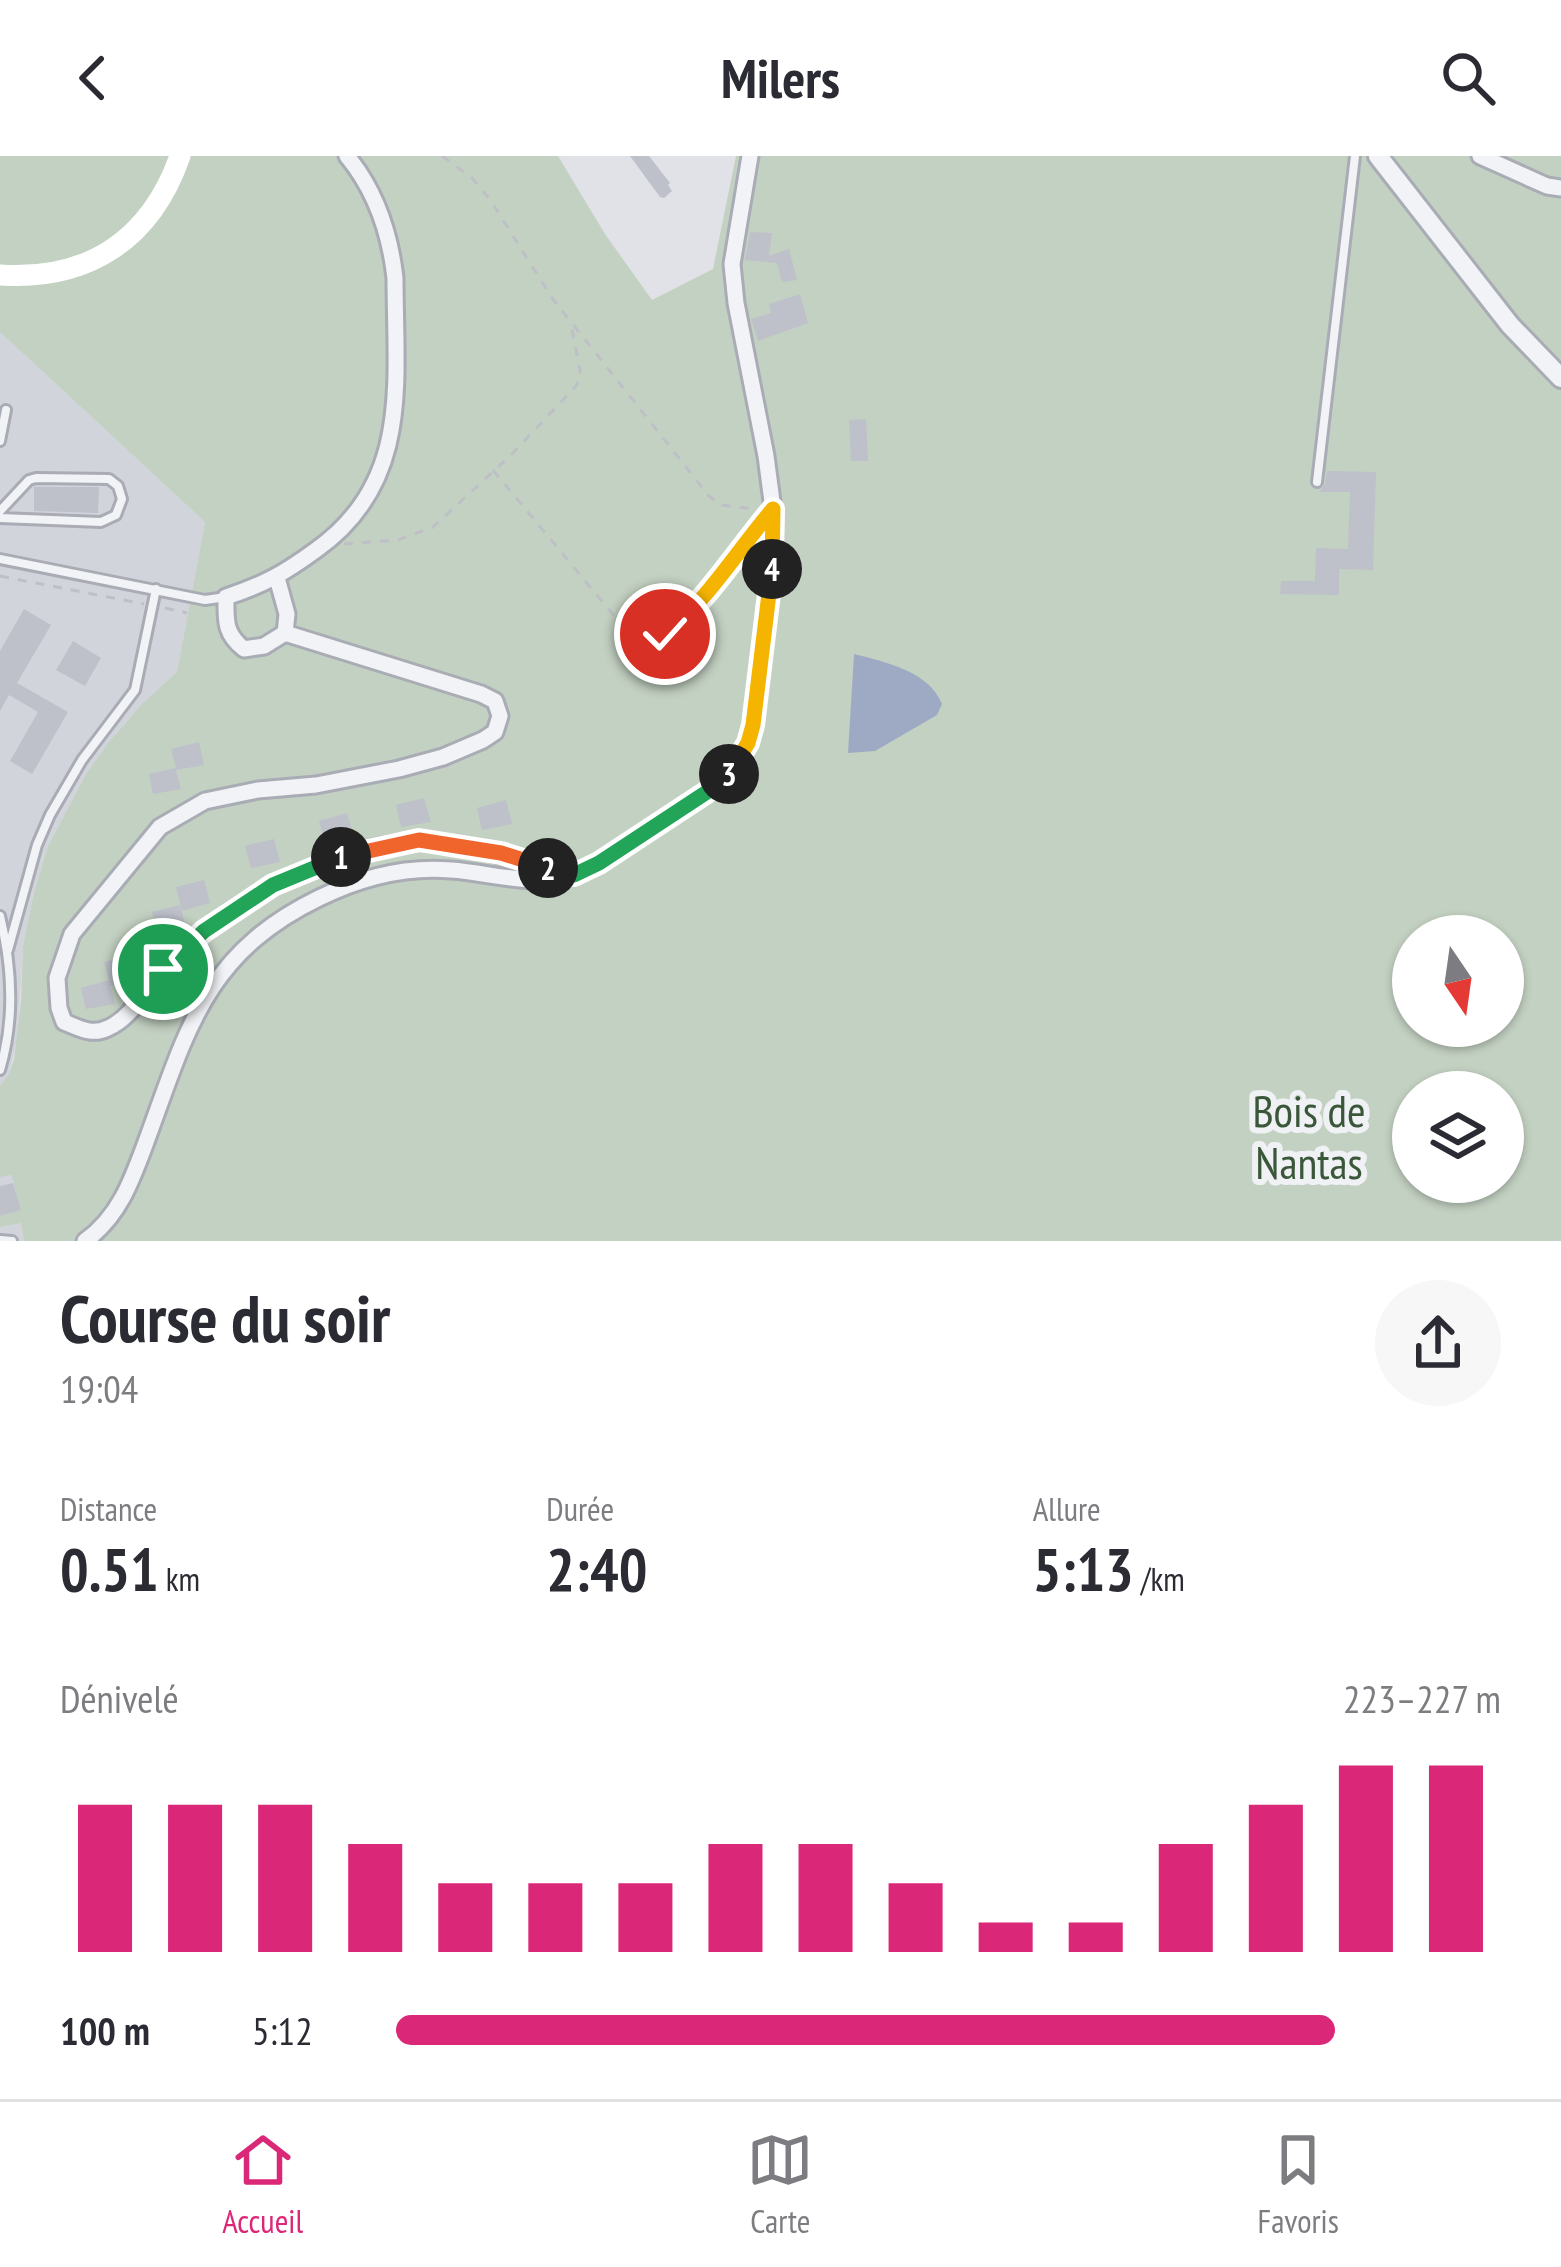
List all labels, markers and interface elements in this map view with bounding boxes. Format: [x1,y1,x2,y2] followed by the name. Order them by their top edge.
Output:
[721,43,840,113] text: Milers
[60,45,126,111] icon: back
[1435,45,1501,111] icon: search
[742,539,802,599] pin: 4
[764,547,780,590] text: 4
[614,583,716,685] pin
[632,601,698,667] icon: check
[699,744,759,804] pin: 3
[721,752,737,795] text: 3
[311,827,371,887] pin: 1
[333,835,349,878] text: 1
[518,838,578,898] pin: 2
[540,846,556,889] text: 2
[1392,915,1524,1047] north arrow
[1392,915,1524,1203] map controls
[112,918,214,1020] pin
[130,936,196,1002] icon: arrive
[1392,1071,1524,1203] button: layers
[1252,1081,1366,1191] park label: Bois de Nantas
[60,1275,390,1360] text: Course du soir
[1375,1280,1501,1406] button: share
[60,1363,138,1414] text: 19:04
[60,1487,157,1530] text: Distance
[546,1487,614,1530] text: Durée
[1033,1487,1101,1530] text: Allure
[60,1530,159,1608] text: 0.51
[546,1530,647,1608] text: 2:40
[1033,1530,1134,1608] text: 5:13
[159,1557,200,1600] text: km
[1134,1557,1185,1600] text: /km
[60,1673,179,1724] text: Dénivelé
[1343,1673,1501,1724] text: 223–227 m
[60,2005,150,2056] text: 100 m
[252,2005,313,2056] text: 5:12
[222,2127,303,2242] tab: Accueil
[747,2127,813,2242] tab: Carte
[1258,2127,1339,2242] tab: Favoris

